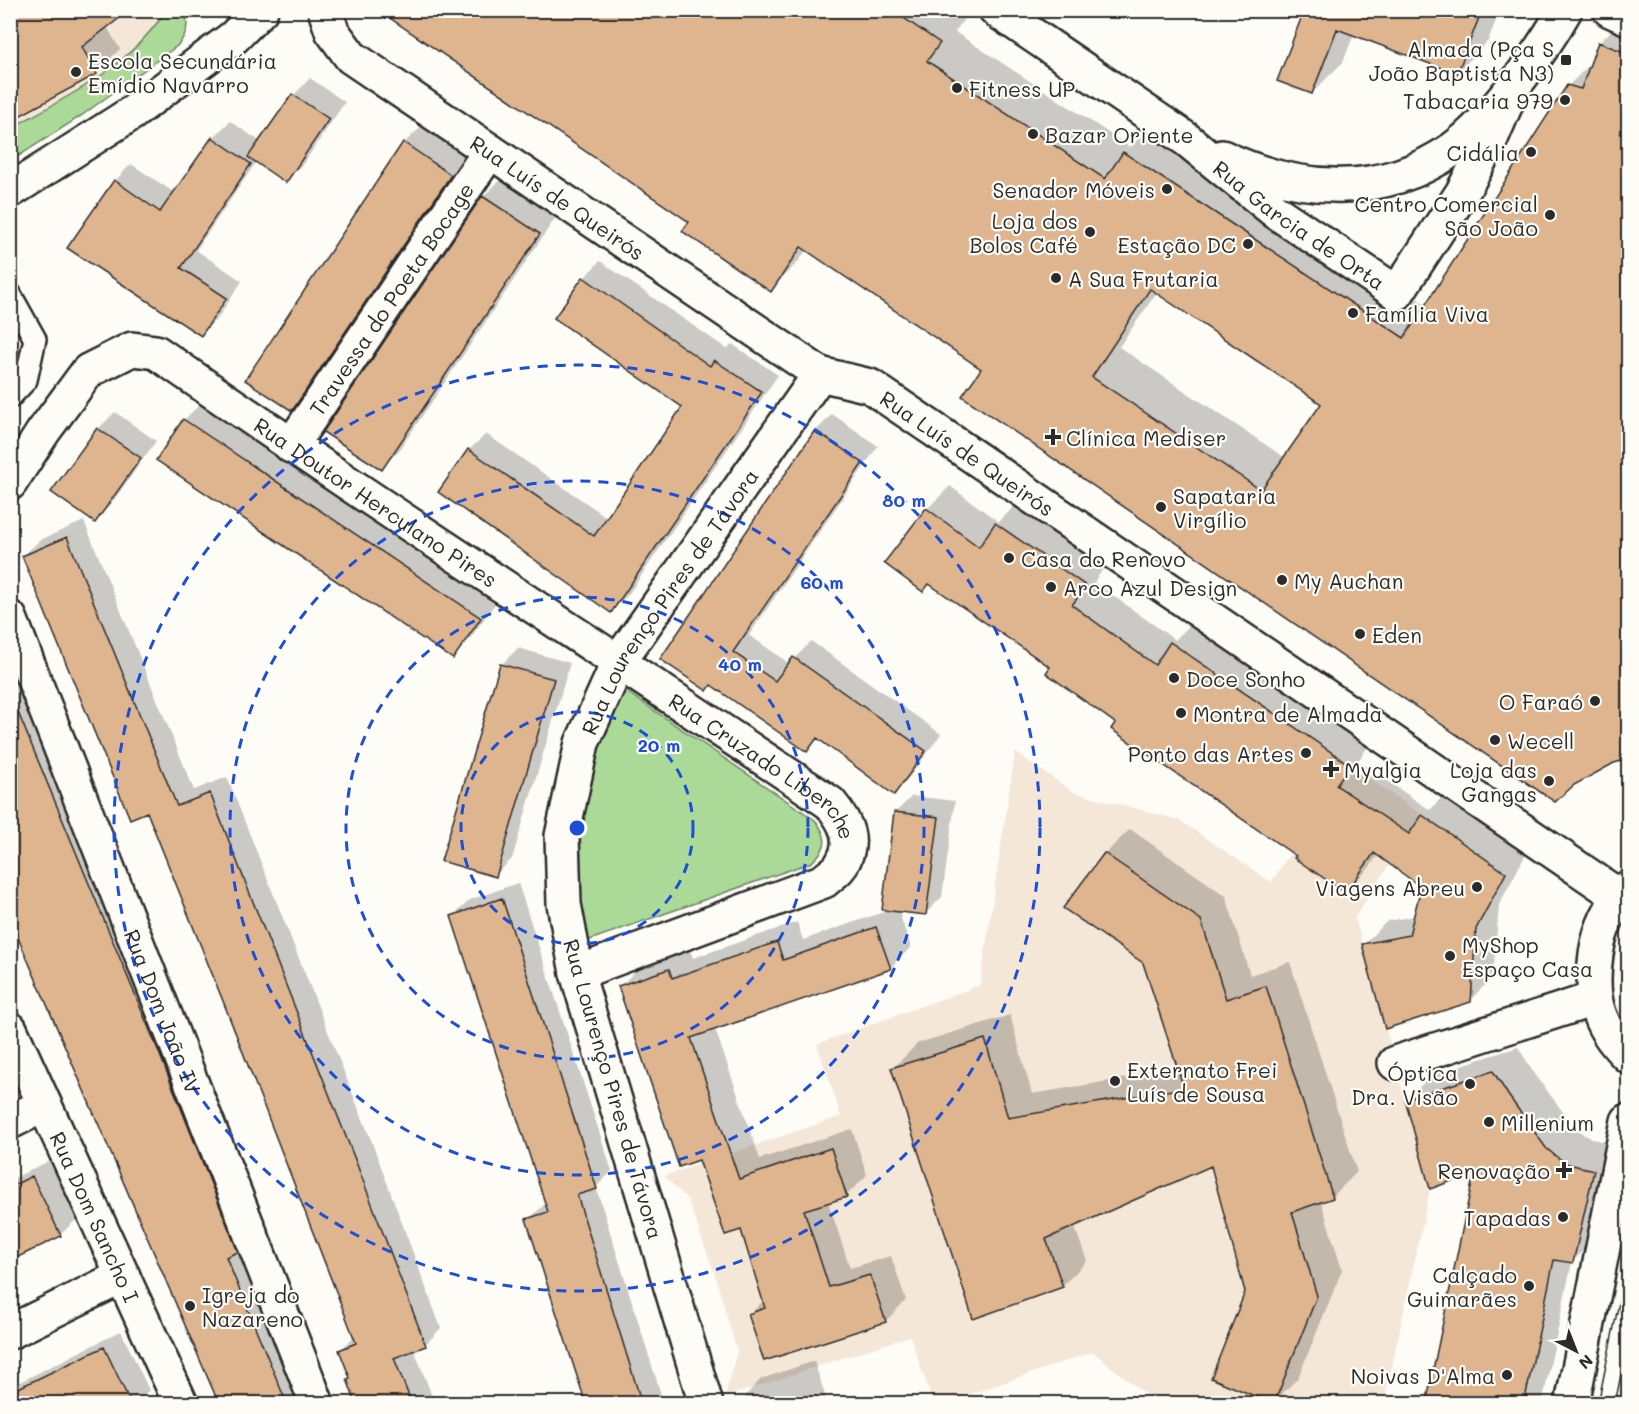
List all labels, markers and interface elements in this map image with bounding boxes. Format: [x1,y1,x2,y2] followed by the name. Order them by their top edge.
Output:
[1369,35,1554,86] place label: Almada (Pça S João Baptista N3)
[88,47,277,98] place label: Escola Secundária Emídio Navarro
[1559,53,1573,67] marker: Almada (Pça S João Baptista N3)
[69,65,83,79] marker: Escola Secundária Emídio Navarro
[969,75,1075,102] place label: Fitness UP
[950,81,964,95] marker: Fitness UP
[1403,87,1553,114] place label: Tabacaria 979
[1558,93,1572,107] marker: Tabacaria 979
[1045,121,1194,148] place label: Bazar Oriente
[1026,127,1040,141] marker: Bazar Oriente
[466,128,650,265] street label: Rua Luís de Queirós
[1446,139,1519,166] place label: Cidália
[1524,145,1538,159] marker: Cidália
[1208,154,1391,295] street label: Rua Garcia de Orta
[993,176,1155,203] place label: Senador Móveis
[302,177,479,420] street label: Travessa do Poeta Bocage
[1160,182,1174,196] marker: Senador Móveis
[1355,190,1538,241] place label: Centro Comercial São João
[969,207,1078,258] place label: Loja dos Bolos Café
[1543,208,1557,222] marker: Centro Comercial São João
[1083,225,1097,239] marker: Loja dos Bolos Café
[1117,231,1236,258] place label: Estação DC
[1241,237,1255,251] marker: Estação DC
[1068,265,1219,292] place label: A Sua Frutaria
[1049,271,1063,285] marker: A Sua Frutaria
[1365,300,1489,327] place label: Família Viva
[1346,306,1360,320] marker: Família Viva
[876,384,1060,521] street label: Rua Luís de Queirós
[249,410,503,592] street label: Rua Doutor Herculano Pires
[1066,424,1226,451] place label: Clínica Mediser
[1044,428,1062,446] marker: Clínica Mediser
[574,463,763,738] street label: Rua Lourenço Pires de Távora
[1173,482,1276,533] place label: Sapataria Virgílio
[882,488,926,512] text: 80 m
[1154,500,1168,514] marker: Sapataria Virgílio
[1021,545,1186,572] place label: Casa do Renovo
[1002,551,1016,565] marker: Casa do Renovo
[1294,567,1403,594] place label: My Auchan
[800,570,844,594] text: 60 m
[1275,573,1289,587] marker: My Auchan
[1063,574,1237,601] place label: Arco Azul Design
[1044,580,1058,594] marker: Arco Azul Design
[1372,621,1422,648] place label: Eden
[1353,627,1367,641] marker: Eden
[718,652,762,676] text: 40 m
[1186,665,1305,692] place label: Doce Sonho
[1167,671,1181,685] marker: Doce Sonho
[664,686,862,842] street label: Rua Cruzado Liberche
[1499,688,1583,715] place label: O Faraó
[1588,694,1602,708] marker: O Faraó
[1193,700,1382,727] place label: Montra de Almada
[1174,706,1188,720] marker: Montra de Almada
[1507,727,1574,754] place label: Wecell
[638,733,680,757] text: 20 m
[1488,733,1502,747] marker: Wecell
[1128,740,1294,767] place label: Ponto das Artes
[1299,746,1313,760] marker: Ponto das Artes
[1344,756,1422,783] place label: Myalgia
[1450,756,1537,807] place label: Loja das Gangas
[1322,760,1340,778] marker: Myalgia
[1542,774,1556,788] marker: Loja das Gangas
[567,818,587,838] centre of rings
[1315,874,1465,901] place label: Viagens Abreu
[1470,880,1484,894] marker: Viagens Abreu
[119,925,208,1097] street label: Rua Dom João IV
[1462,931,1593,982] place label: MyShop Espaço Casa
[558,936,670,1242] street label: Rua Lourenço Pires de Távora
[1443,949,1457,963] marker: MyShop Espaço Casa
[1127,1056,1277,1107] place label: Externato Frei Luís de Sousa
[1351,1059,1458,1110] place label: Óptica Dra. Visão
[1108,1074,1122,1088] marker: Externato Frei Luís de Sousa
[1463,1077,1477,1091] marker: Óptica Dra. Visão
[1501,1109,1594,1136] place label: Millenium
[1482,1115,1496,1129] marker: Millenium
[45,1127,146,1306] street label: Rua Dom Sancho I
[1437,1157,1550,1184] place label: Renovação
[1555,1161,1573,1179] marker: Renovação
[1464,1204,1551,1231] place label: Tapadas
[1556,1210,1570,1224] marker: Tapadas
[1407,1261,1517,1312] place label: Calçado Guimarães
[1522,1279,1536,1293] marker: Calçado Guimarães
[202,1281,303,1332] place label: Igreja do Nazareno
[183,1299,197,1313] marker: Igreja do Nazareno
[1546,1321,1606,1381] north arrow
[1575,1351,1598,1374] text: N
[1351,1362,1495,1389] place label: Noivas D'Alma
[1500,1368,1514,1382] marker: Noivas D'Alma

